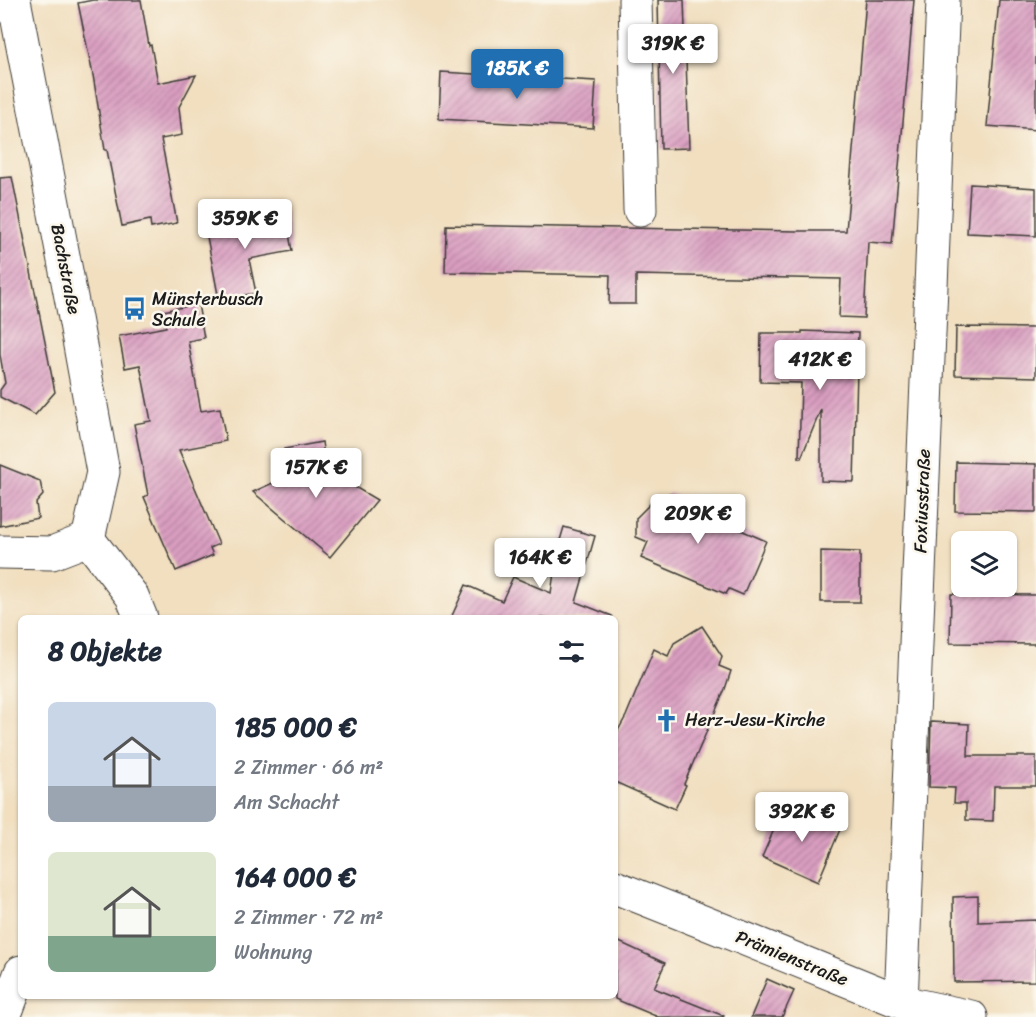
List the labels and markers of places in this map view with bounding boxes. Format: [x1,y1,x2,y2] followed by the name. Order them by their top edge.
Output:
[624,24,722,75] pin: 319K €
[468,49,566,100] pin: 185K €
[196,199,294,250] pin: 359K €
[152,283,263,336] place label: Münsterbusch Schule
[121,296,147,322] bus stop icon: Münsterbusch Schule
[771,340,869,391] pin: 412K €
[267,448,365,499] pin: 157K €
[649,494,747,545] pin: 209K €
[491,538,589,589] pin: 164K €
[685,704,825,736] place label: Herz-Jesu-Kirche
[654,707,680,733] church icon: Herz-Jesu-Kirche
[753,792,851,843] pin: 392K €

